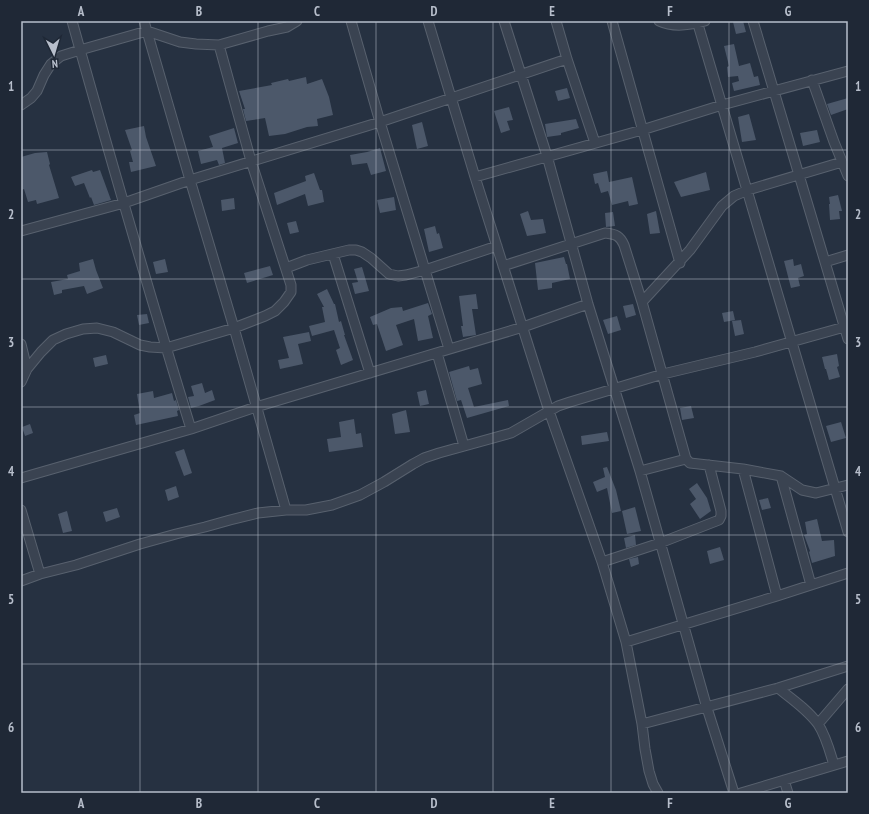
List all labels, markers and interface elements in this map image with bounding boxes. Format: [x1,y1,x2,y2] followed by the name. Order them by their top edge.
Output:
[77,3,85,20] text: A
[196,3,202,20] text: B
[314,3,320,20] text: C
[431,3,438,20] text: D
[549,3,555,20] text: E
[667,3,673,20] text: F
[785,3,792,20] text: G
[34,34,74,74] north arrow
[51,57,58,71] text: N
[8,78,14,95] text: 1
[855,78,861,95] text: 1
[8,206,14,223] text: 2
[855,206,861,223] text: 2
[8,334,14,351] text: 3
[855,334,861,351] text: 3
[8,463,15,480] text: 4
[855,463,862,480] text: 4
[8,591,14,608] text: 5
[855,591,861,608] text: 5
[8,719,14,736] text: 6
[855,719,861,736] text: 6
[77,795,85,812] text: A
[196,795,202,812] text: B
[314,795,320,812] text: C
[431,795,438,812] text: D
[549,795,555,812] text: E
[667,795,673,812] text: F
[785,795,792,812] text: G

